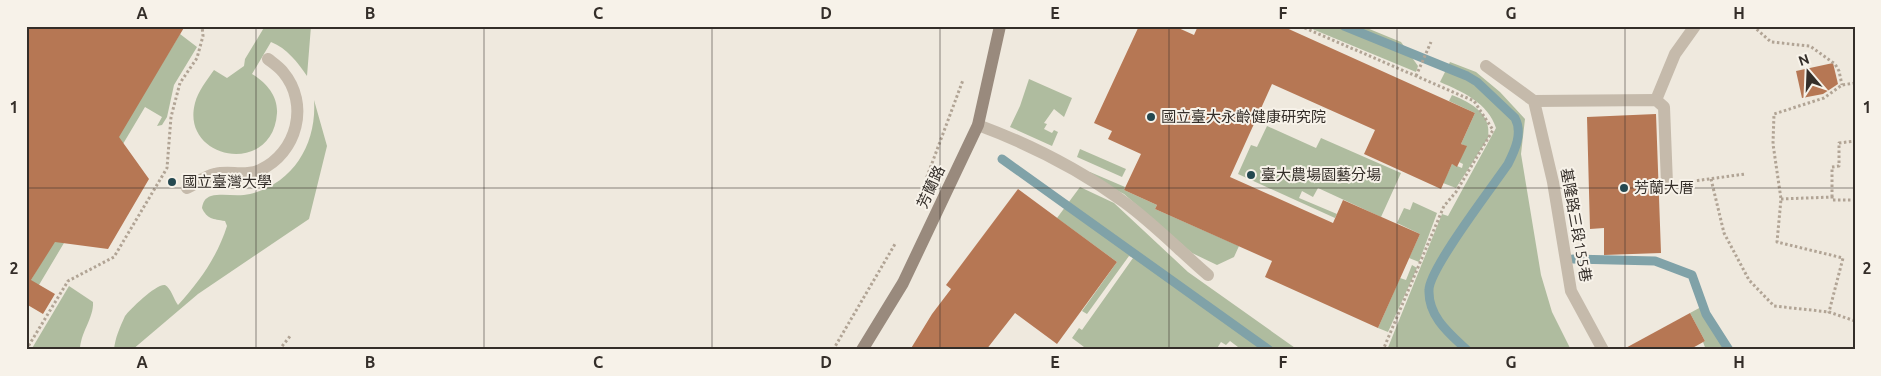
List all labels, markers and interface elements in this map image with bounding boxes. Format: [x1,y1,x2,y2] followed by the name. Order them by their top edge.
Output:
[136,4,148,22] text: A
[365,4,375,22] text: B
[593,4,603,22] text: C
[820,4,832,22] text: D
[1050,4,1060,22] text: E
[1279,4,1288,22] text: F
[1505,4,1517,22] text: G
[1733,4,1745,22] text: H
[1784,48,1834,98] north arrow
[1796,50,1811,69] text: N
[9,98,19,116] text: 1
[1862,98,1872,116] text: 1
[1161,108,1326,125] place label: 國立臺大永齡健康研究院
[1145,111,1157,123] marker: 國立臺大永齡健康研究院
[913,163,948,211] street label: 芳蘭路
[1261,166,1381,183] place label: 臺大農場園藝分場
[1558,167,1595,283] street label: 基隆路三段155巷
[1245,169,1257,181] marker: 臺大農場園藝分場
[182,173,272,190] place label: 國立臺灣大學
[166,176,178,188] marker: 國立臺灣大學
[1634,179,1694,196] place label: 芳蘭大厝
[1618,182,1630,194] marker: 芳蘭大厝
[9,259,19,277] text: 2
[1862,259,1872,277] text: 2
[136,353,148,371] text: A
[365,353,375,371] text: B
[593,353,603,371] text: C
[820,353,832,371] text: D
[1050,353,1060,371] text: E
[1279,353,1288,371] text: F
[1505,353,1517,371] text: G
[1733,353,1745,371] text: H

